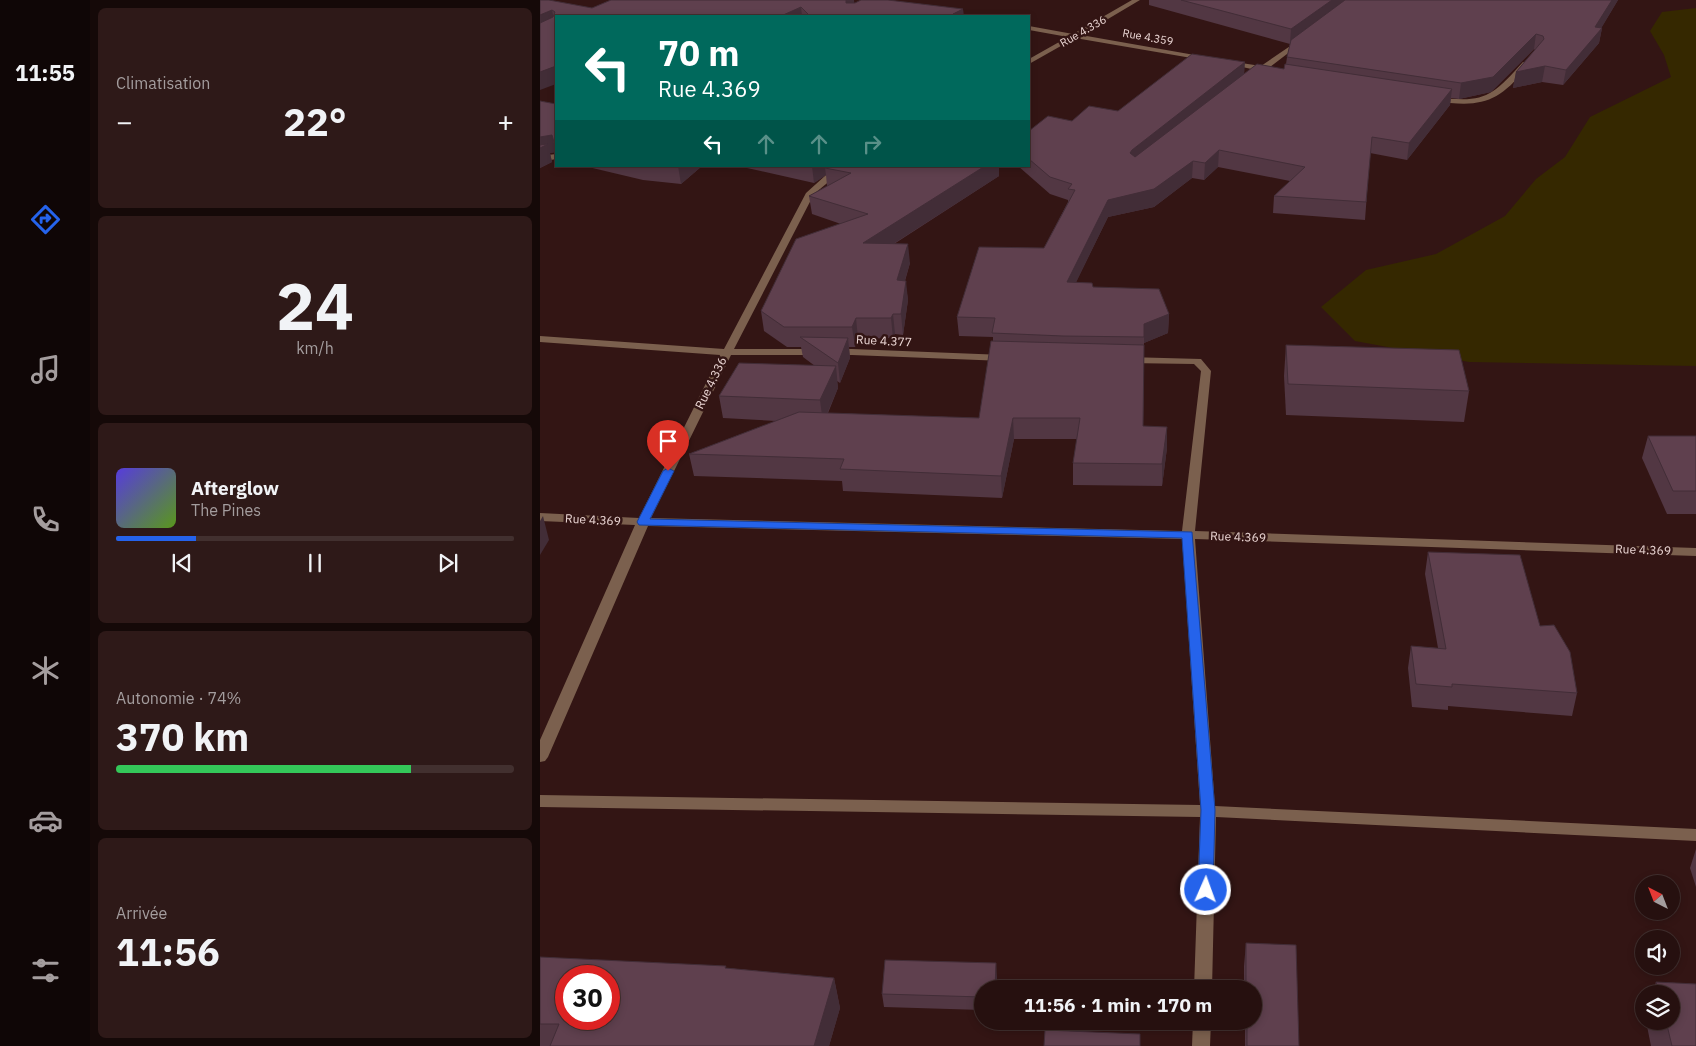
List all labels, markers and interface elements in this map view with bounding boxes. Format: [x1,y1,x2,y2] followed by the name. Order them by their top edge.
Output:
[1057,12,1109,50] street label: Rue 4.336
[1122,26,1174,48] street label: Rue 4.359
[658,30,740,76] text: 70 m
[575,35,640,100] icon: left
[15,58,75,87] text: 11:55
[116,73,210,93] text: Climatisation
[658,74,761,103] text: Rue 4.369
[283,97,347,146] text: 22°
[116,103,133,140] text: −
[497,103,514,140] text: +
[699,130,727,158] icon: left
[752,130,780,158] icon: ahead
[805,130,833,158] icon: ahead
[858,130,886,158] icon: right
[28,202,63,237] icon: directions
[276,263,354,348] text: 24
[856,332,912,349] street label: Rue 4.377
[296,338,334,358] text: km/h
[28,352,63,387] icon: music
[692,354,730,411] street label: Rue 4.336
[647,420,689,471] pin
[654,427,682,455] icon: arrive
[191,476,279,500] text: Afterglow
[191,500,261,520] text: The Pines
[28,502,63,537] icon: phone
[565,511,621,528] street label: Rue 4.369
[1210,528,1266,545] street label: Rue 4.369
[1615,541,1671,558] street label: Rue 4.369
[168,549,196,577] icon: previous
[301,549,329,577] icon: pause
[434,549,462,577] icon: next
[28,653,63,688] icon: climate
[116,688,241,708] text: Autonomie · 74%
[116,712,249,761] text: 370 km
[28,803,63,838] icon: car
[1179,863,1231,915] position arrow
[1635,875,1680,920] north arrow
[1635,875,1680,1030] map controls
[116,903,167,923] text: Arrivée
[116,927,220,976] text: 11:56
[1635,930,1680,975] button: sound
[28,953,63,988] icon: filters
[555,965,620,1030] speed limit sign: 30
[1635,985,1680,1030] button: layers
[1024,993,1212,1017] text: 11:56 · 1 min · 170 m

